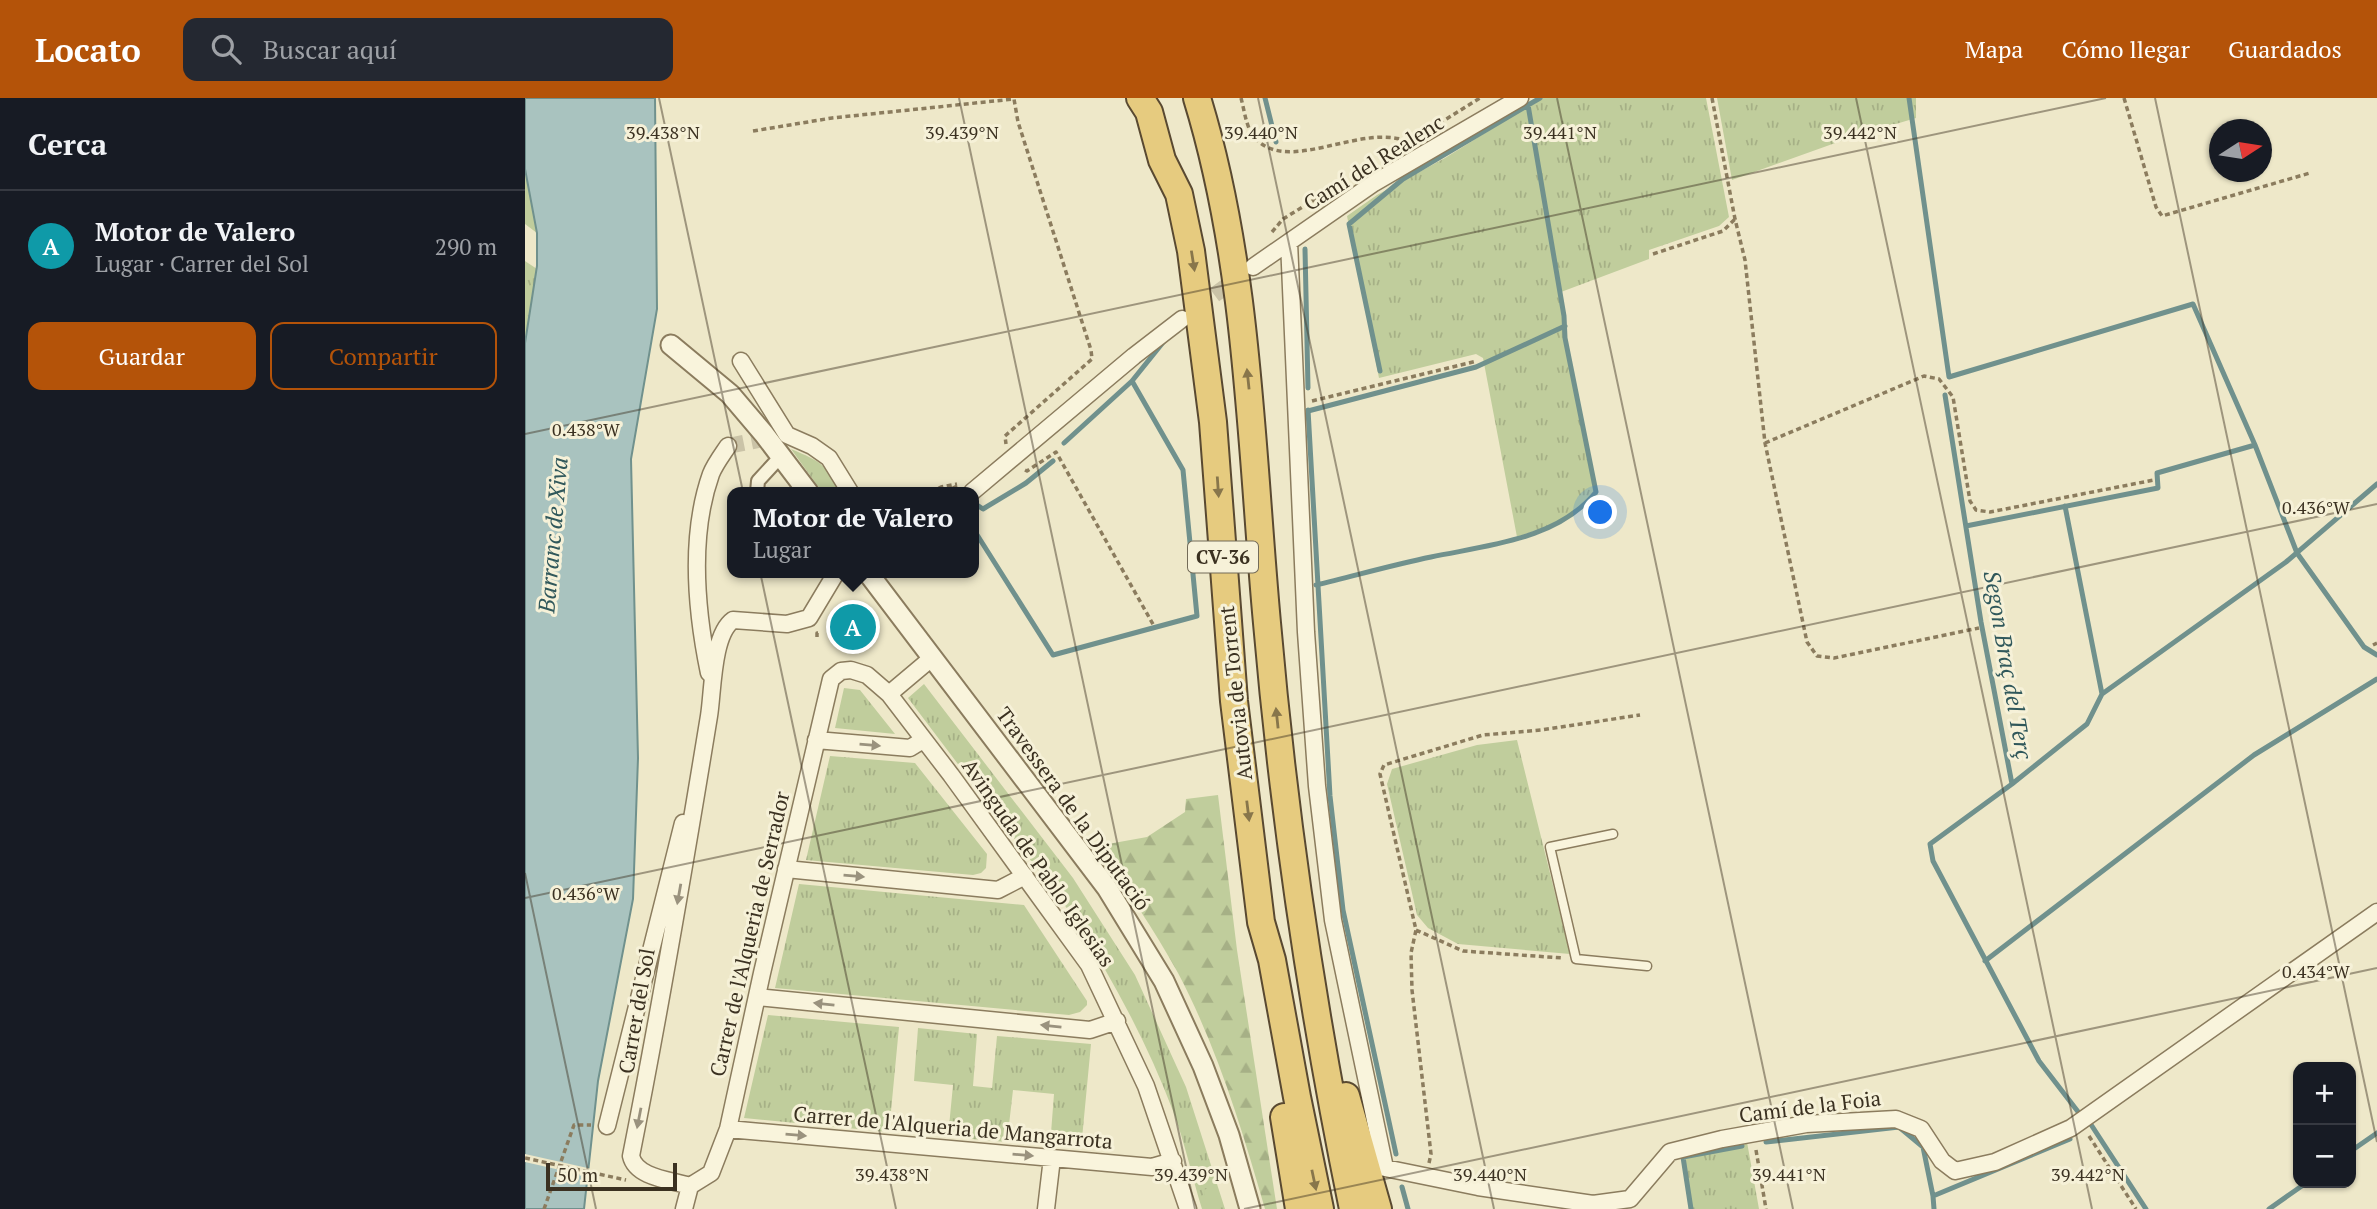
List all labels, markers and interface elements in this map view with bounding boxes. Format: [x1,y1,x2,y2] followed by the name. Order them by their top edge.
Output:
[183,18,673,81] search box
[35,28,141,71] text: Locato
[207,30,245,68] icon: search
[263,32,397,66] text: Buscar aquí
[1965,33,2023,65] text: Mapa
[2061,33,2190,65] text: Cómo llegar
[2228,33,2342,65] text: Guardados
[1298,108,1449,217] street label: Camí del Realenc
[2209,119,2272,182] north arrow
[626,120,700,144] text: 39.438°N
[925,120,999,144] text: 39.439°N
[1224,120,1298,144] text: 39.440°N
[1523,120,1597,144] text: 39.441°N
[1823,120,1897,144] text: 39.442°N
[28,124,107,164] text: Cerca
[95,214,295,248] text: Motor de Valero
[43,231,59,262] text: A
[435,231,497,262] text: 290 m
[95,248,309,279] text: Lugar · Carrer del Sol
[1187,250,1198,272] one-way arrow
[28,322,256,390] button: Guardar
[270,322,497,390] button: Compartir
[1242,368,1253,390] one-way arrow
[552,417,620,441] text: 0.438°W
[530,456,575,615] water label: Barranc de Xiva
[1213,476,1224,498] one-way arrow
[727,487,979,578] popup
[1583,495,1617,529] your location
[2282,495,2350,519] text: 0.436°W
[753,500,953,534] text: Motor de Valero
[753,534,811,565] text: Lugar
[1188,542,1258,572] road number: CV-36
[1977,568,2040,762] water label: Segon Braç del Terç
[830,601,876,653] pin: A
[1212,604,1258,782] street label: Autovia de Torrent
[990,701,1157,916] street label: Travessera de la Diputació
[1271,707,1282,729] one-way arrow
[860,740,882,751] one-way arrow
[956,753,1121,972] street label: Avinguda de Pablo Iglesias
[703,788,795,1079] street label: Carrer de l'Alqueria de Serrador
[1242,800,1253,822] one-way arrow
[843,871,865,882] one-way arrow
[552,881,620,905] text: 0.436°W
[673,883,684,905] one-way arrow
[611,946,661,1076] street label: Carrer del Sol
[2282,959,2350,983] text: 0.434°W
[813,998,835,1009] one-way arrow
[1040,1020,1062,1031] one-way arrow
[2293,1062,2356,1188] map controls
[2293,1062,2356,1125] button: +
[1737,1083,1883,1129] street label: Camí de la Foia
[792,1099,1114,1155] street label: Carrer de l'Alqueria de Mangarrota
[633,1107,644,1129] one-way arrow
[2293,1125,2356,1188] button: −
[786,1130,808,1141] one-way arrow
[1012,1150,1034,1161] one-way arrow
[546,1160,677,1192] scale bar
[557,1162,598,1187] text: 50 m
[855,1162,929,1186] text: 39.438°N
[1154,1162,1228,1186] text: 39.439°N
[1453,1162,1527,1186] text: 39.440°N
[1752,1162,1826,1186] text: 39.441°N
[2051,1162,2125,1186] text: 39.442°N
[1309,1169,1320,1191] one-way arrow

